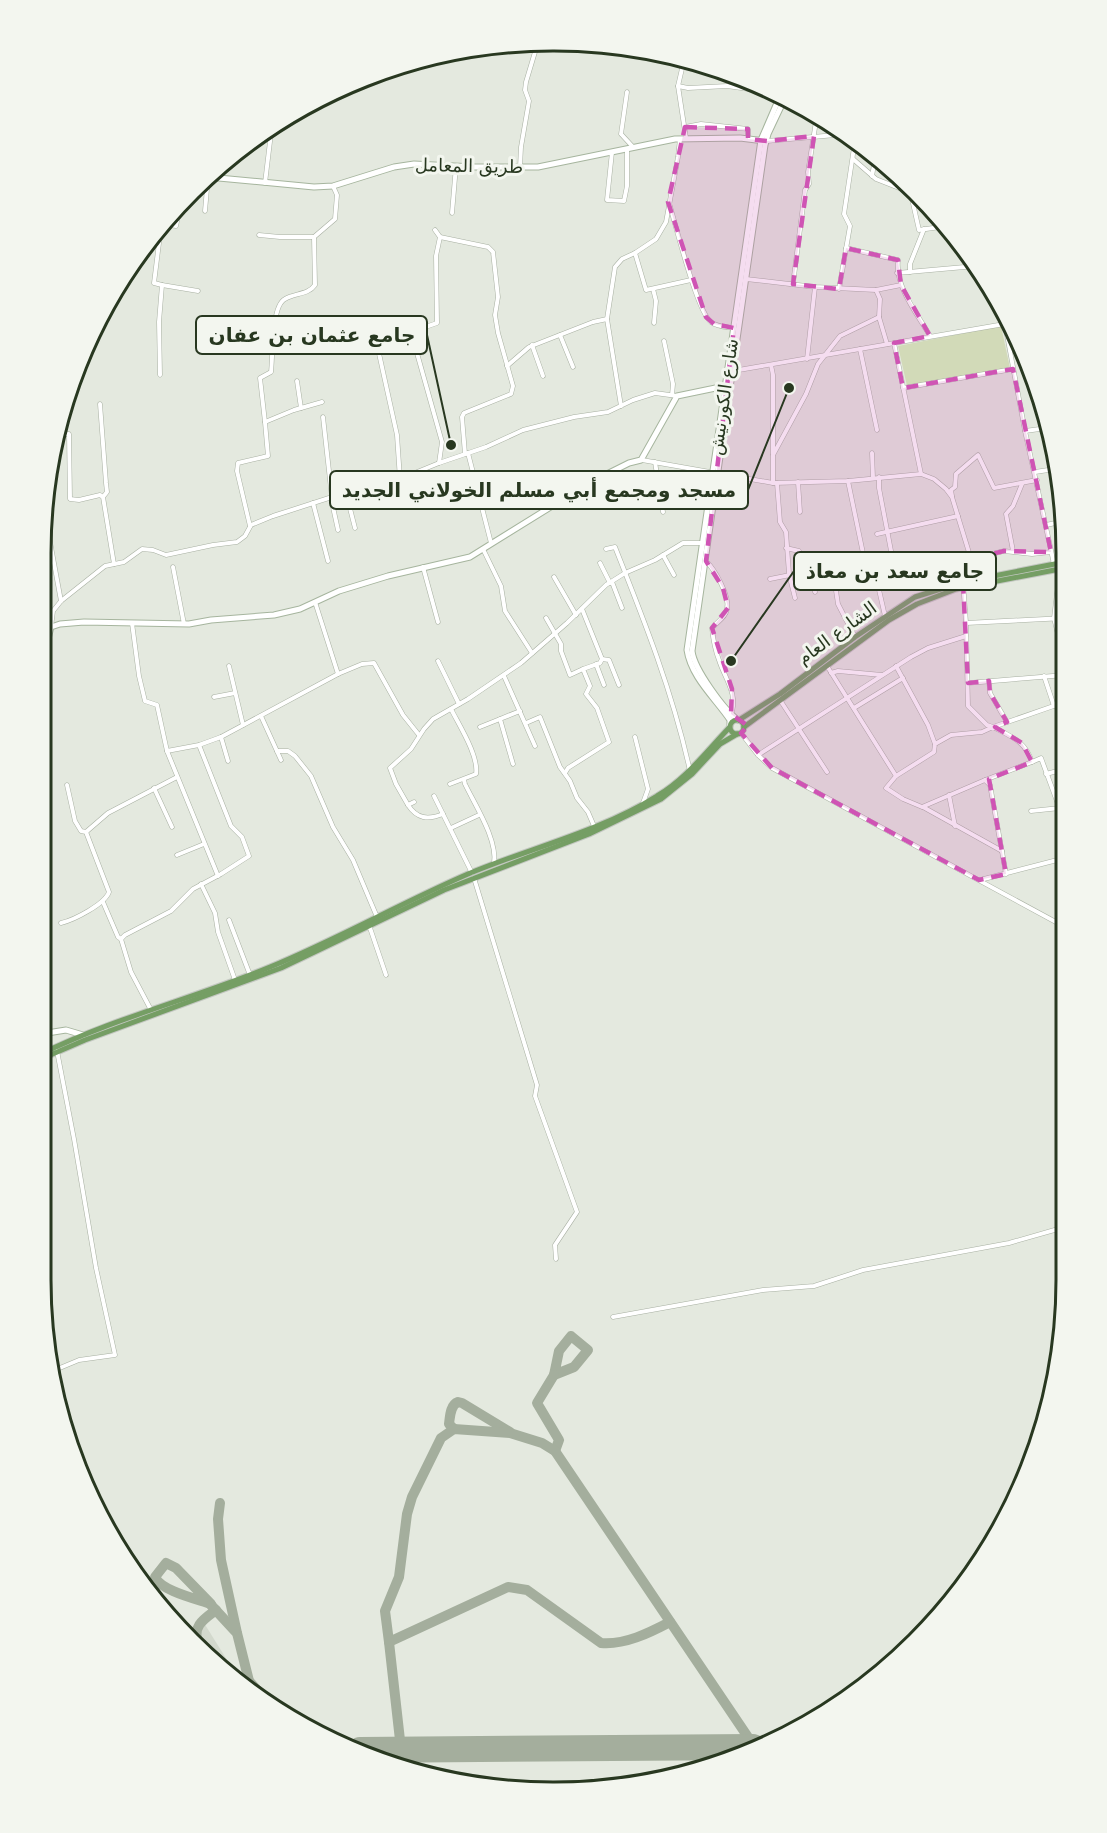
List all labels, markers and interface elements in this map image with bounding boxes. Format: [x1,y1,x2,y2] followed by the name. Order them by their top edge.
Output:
[415,154,523,178] street label: طريق المعامل
[196,316,427,354] callout: جامع عثمان بن عفان
[209,323,415,347] text: جامع عثمان بن عفان
[705,337,743,457] street label: شارع الكورنيش
[330,471,748,509] callout: مسجد ومجمع أبي مسلم الخولاني الجديد
[342,476,736,503] text: مسجد ومجمع أبي مسلم الخولاني الجديد
[794,552,996,590] callout: جامع سعد بن معاذ
[806,559,984,583] text: جامع سعد بن معاذ
[793,597,881,669] street label: الشارع العام

